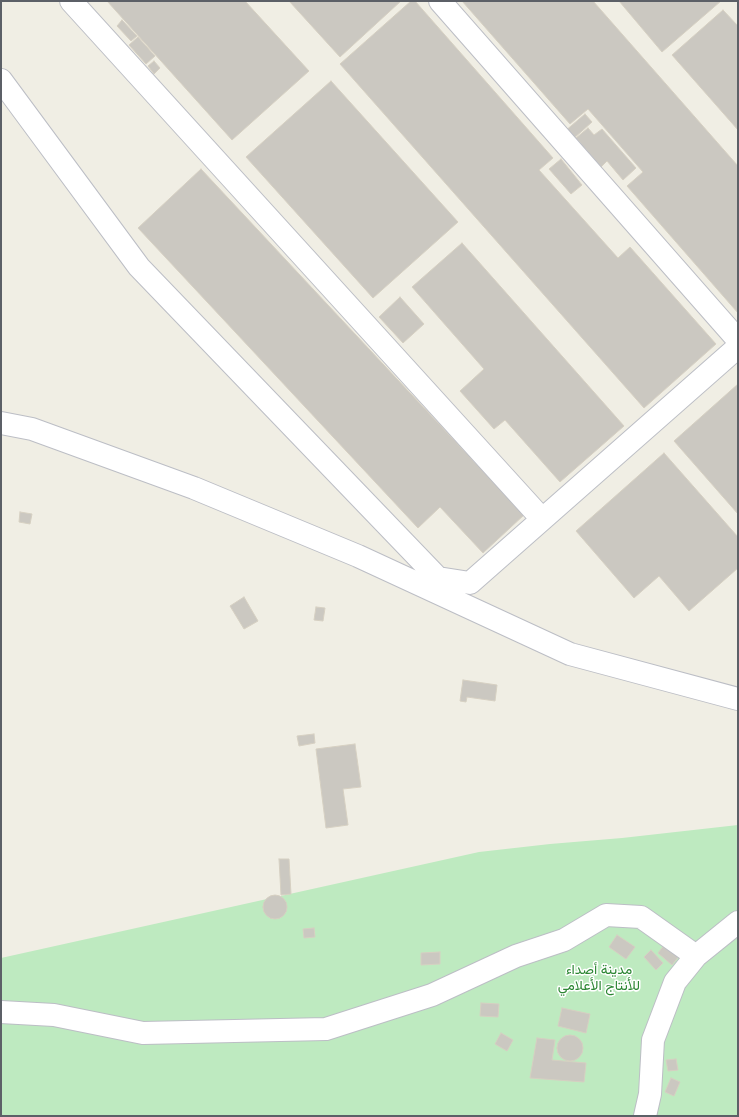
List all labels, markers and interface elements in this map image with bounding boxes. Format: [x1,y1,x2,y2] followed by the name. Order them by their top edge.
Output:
[558,962,640,994] park label: مدينة أصداء للأنتاج الأعلامي

